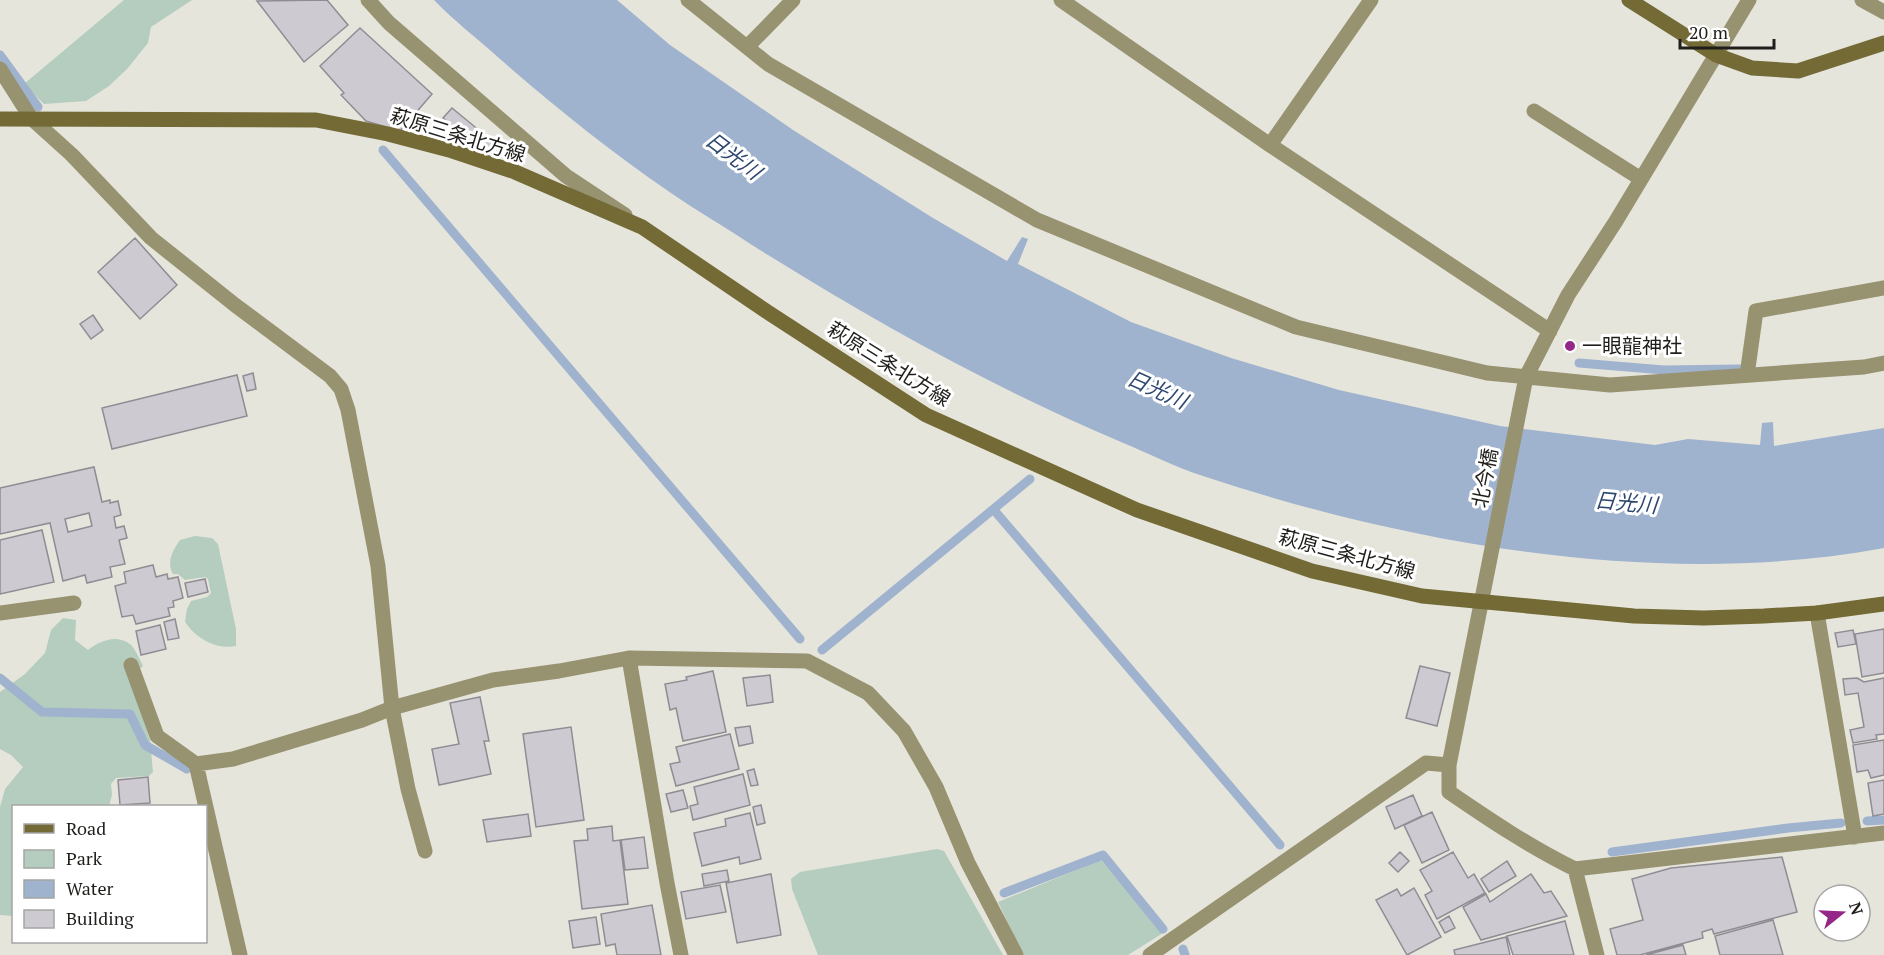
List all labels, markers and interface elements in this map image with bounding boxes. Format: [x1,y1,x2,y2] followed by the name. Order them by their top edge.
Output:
[1680,12,1774,50] scale bar
[1689,20,1729,44] text: 20 m
[387,101,529,168] street label: 萩原三条北方線
[700,125,769,187] water label: 日光川
[823,315,956,412] street label: 萩原三条北方線
[1582,332,1682,359] place label: 一眼龍神社
[1563,339,1577,353] marker: 一眼龍神社
[1123,363,1194,416] water label: 日光川
[1466,446,1503,510] street label: 北今橋
[1593,485,1661,519] water label: 日光川
[1276,522,1418,585] street label: 萩原三条北方線
[12,805,207,943] legend
[66,816,106,840] text: Road
[66,846,103,870] text: Park
[66,876,113,900] text: Water
[1812,883,1872,943] north arrow
[1844,899,1869,918] text: N
[66,906,134,930] text: Building

